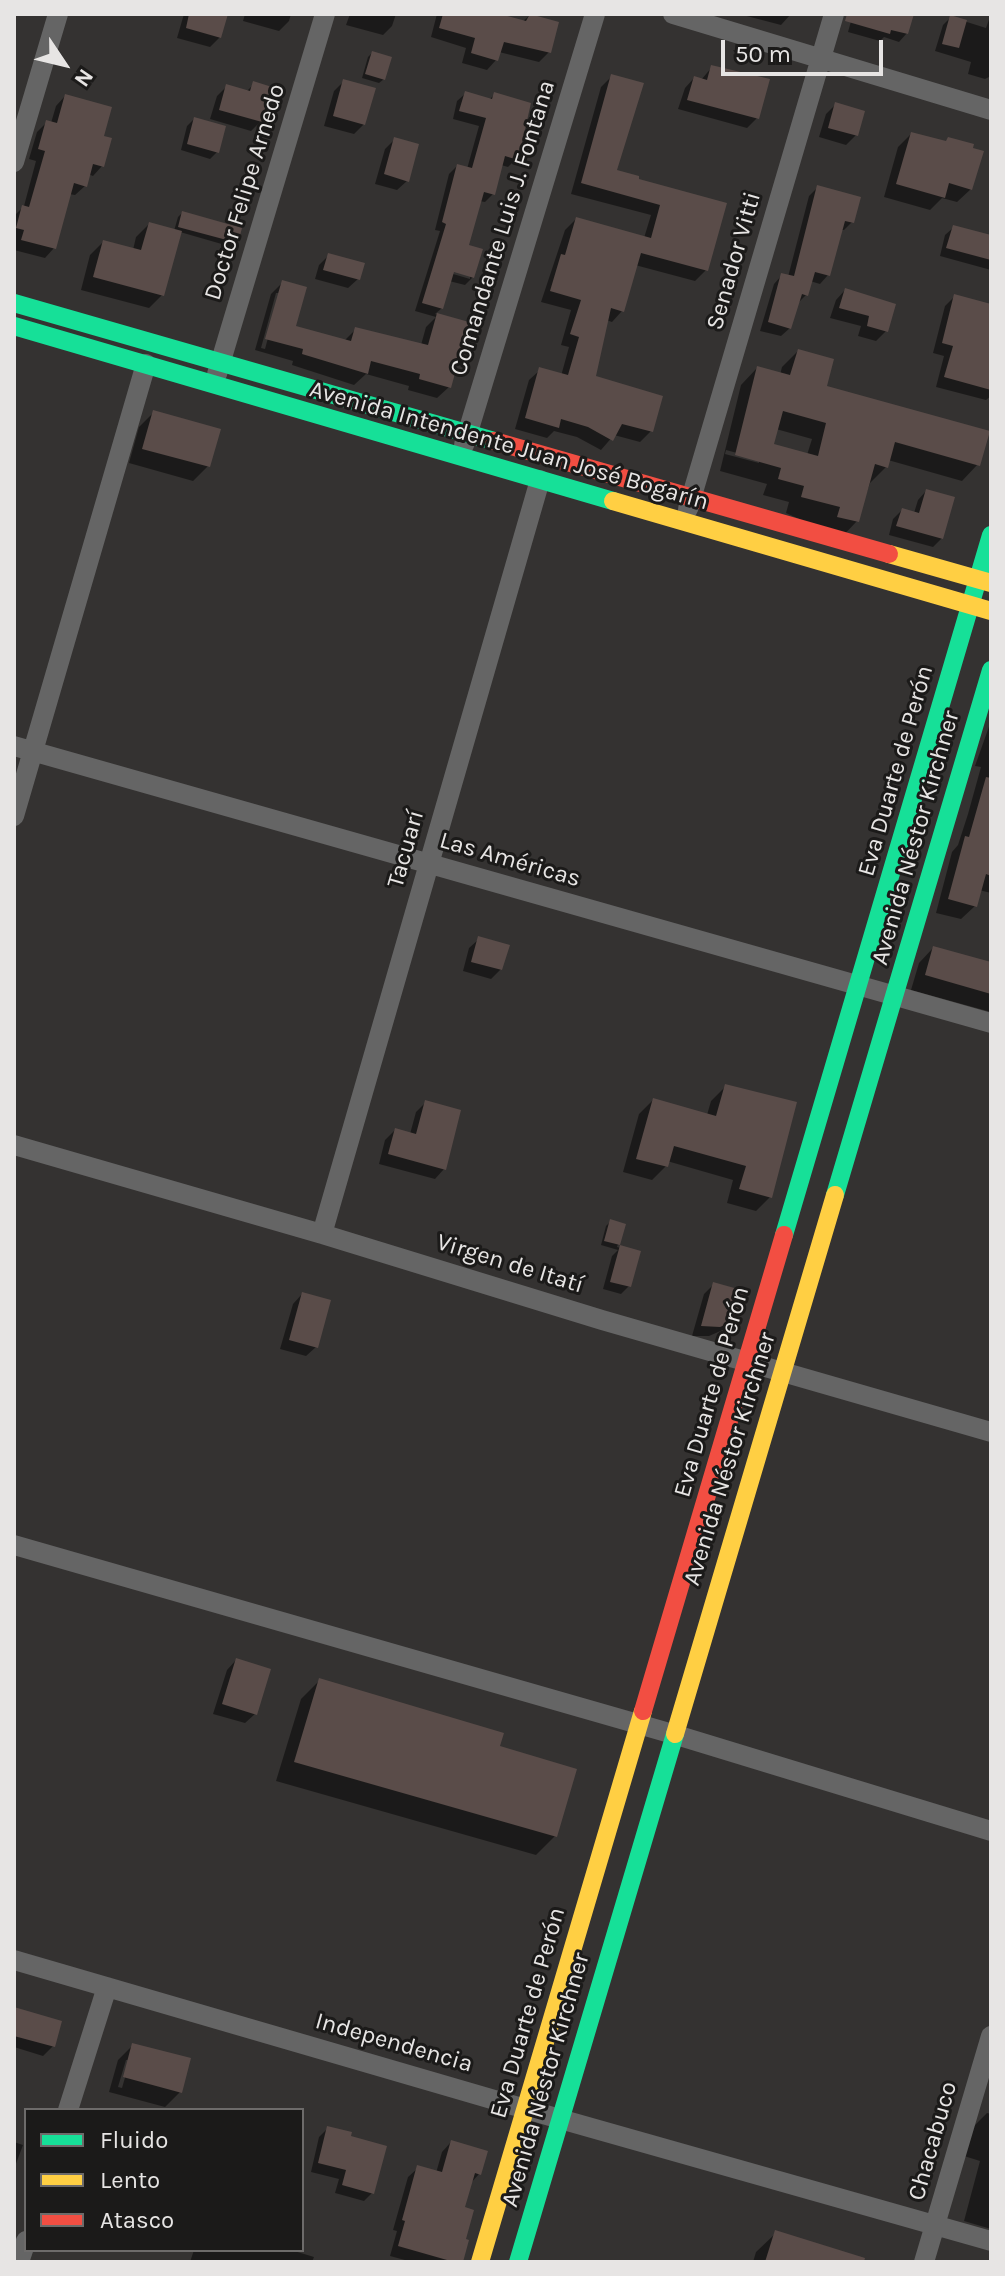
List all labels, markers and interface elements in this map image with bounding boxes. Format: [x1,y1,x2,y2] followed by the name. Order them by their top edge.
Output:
[24,24,104,104] north arrow
[725,24,887,74] scale bar
[735,40,791,68] text: 50 m
[68,64,99,92] text: N
[444,77,562,379] street label: Comandante Luis J. Fontana
[198,80,292,304] street label: Doctor Felipe Arnedo
[701,189,767,333] street label: Senador Vitti
[306,375,712,517] street label: Avenida Intendente Juan José Bogarín
[852,662,940,880] street label: Eva Duarte de Perón
[866,708,966,968] street label: Avenida Néstor Kirchner
[381,807,431,891] street label: Tacuarí
[436,826,584,894] street label: Las Américas
[433,1228,587,1300] street label: Virgen de Itatí
[668,1283,756,1501] street label: Eva Duarte de Perón
[678,1329,782,1589] street label: Avenida Néstor Kirchner
[484,1904,572,2122] street label: Eva Duarte de Perón
[496,1950,596,2210] street label: Avenida Néstor Kirchner
[312,2007,476,2079] street label: Independencia
[902,2078,964,2204] street label: Chacabuco
[24,2108,304,2252] legend
[100,2126,168,2154] text: Fluido
[100,2166,160,2194] text: Lento
[100,2206,174,2234] text: Atasco

